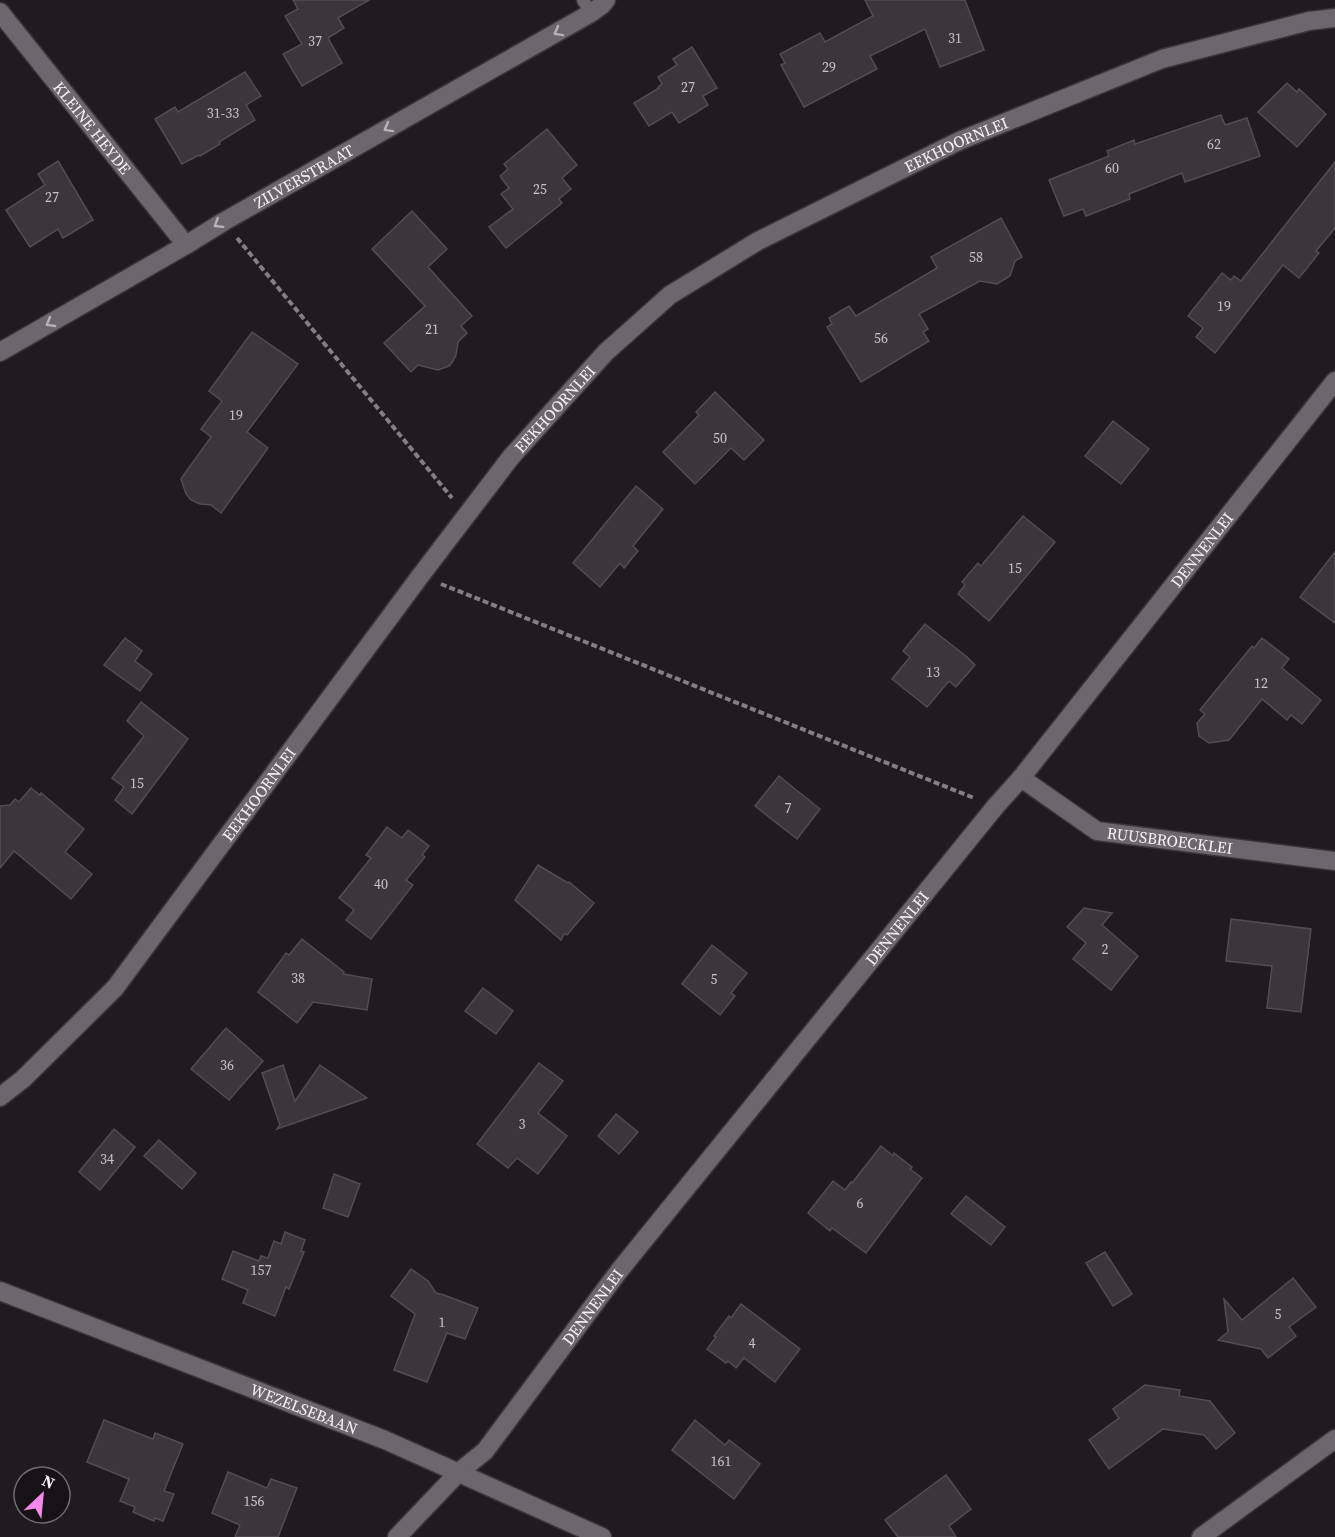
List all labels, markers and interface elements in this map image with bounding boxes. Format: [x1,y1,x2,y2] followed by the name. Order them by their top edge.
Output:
[554,25,564,36] one-way arrow
[948,28,962,48] house number: 31
[308,31,322,51] house number: 37
[822,57,836,77] house number: 29
[48,77,136,179] street label: KLEINE HEYDE
[681,77,695,97] house number: 27
[207,103,239,123] house number: 31-33
[901,111,1011,177] street label: EEKHOORNLEI
[384,121,394,132] one-way arrow
[1207,134,1221,154] house number: 62
[250,139,358,213] street label: ZILVERSTRAAT
[1105,158,1119,178] house number: 60
[533,179,547,199] house number: 25
[45,187,59,207] house number: 27
[214,217,224,229] one-way arrow
[969,247,983,267] house number: 58
[1217,296,1231,316] house number: 19
[46,316,56,327] one-way arrow
[425,319,439,339] house number: 21
[874,328,888,348] house number: 56
[509,360,600,458] street label: EEKHOORNLEI
[229,405,243,425] house number: 19
[713,428,727,448] house number: 50
[1165,507,1238,592] street label: DENNENLEI
[1008,558,1022,578] house number: 15
[926,662,940,682] house number: 13
[1254,673,1268,693] house number: 12
[217,743,301,845] street label: EEKHOORNLEI
[130,773,144,793] house number: 15
[785,798,792,818] house number: 7
[1106,821,1234,859] street label: RUUSBROECKLEI
[374,874,388,894] house number: 40
[860,886,934,970] street label: DENNENLEI
[1102,939,1109,959] house number: 2
[291,968,305,988] house number: 38
[711,969,718,989] house number: 5
[220,1055,234,1075] house number: 36
[519,1114,526,1134] house number: 3
[100,1149,114,1169] house number: 34
[857,1193,864,1213] house number: 6
[251,1260,272,1280] house number: 157
[557,1264,628,1349] street label: DENNENLEI
[1275,1304,1282,1324] house number: 5
[439,1312,446,1332] house number: 1
[749,1333,756,1353] house number: 4
[247,1378,361,1439] street label: WEZELSEBAAN
[711,1451,732,1471] house number: 161
[12,1465,72,1525] north arrow
[39,1469,59,1494] text: N
[244,1491,265,1511] house number: 156

